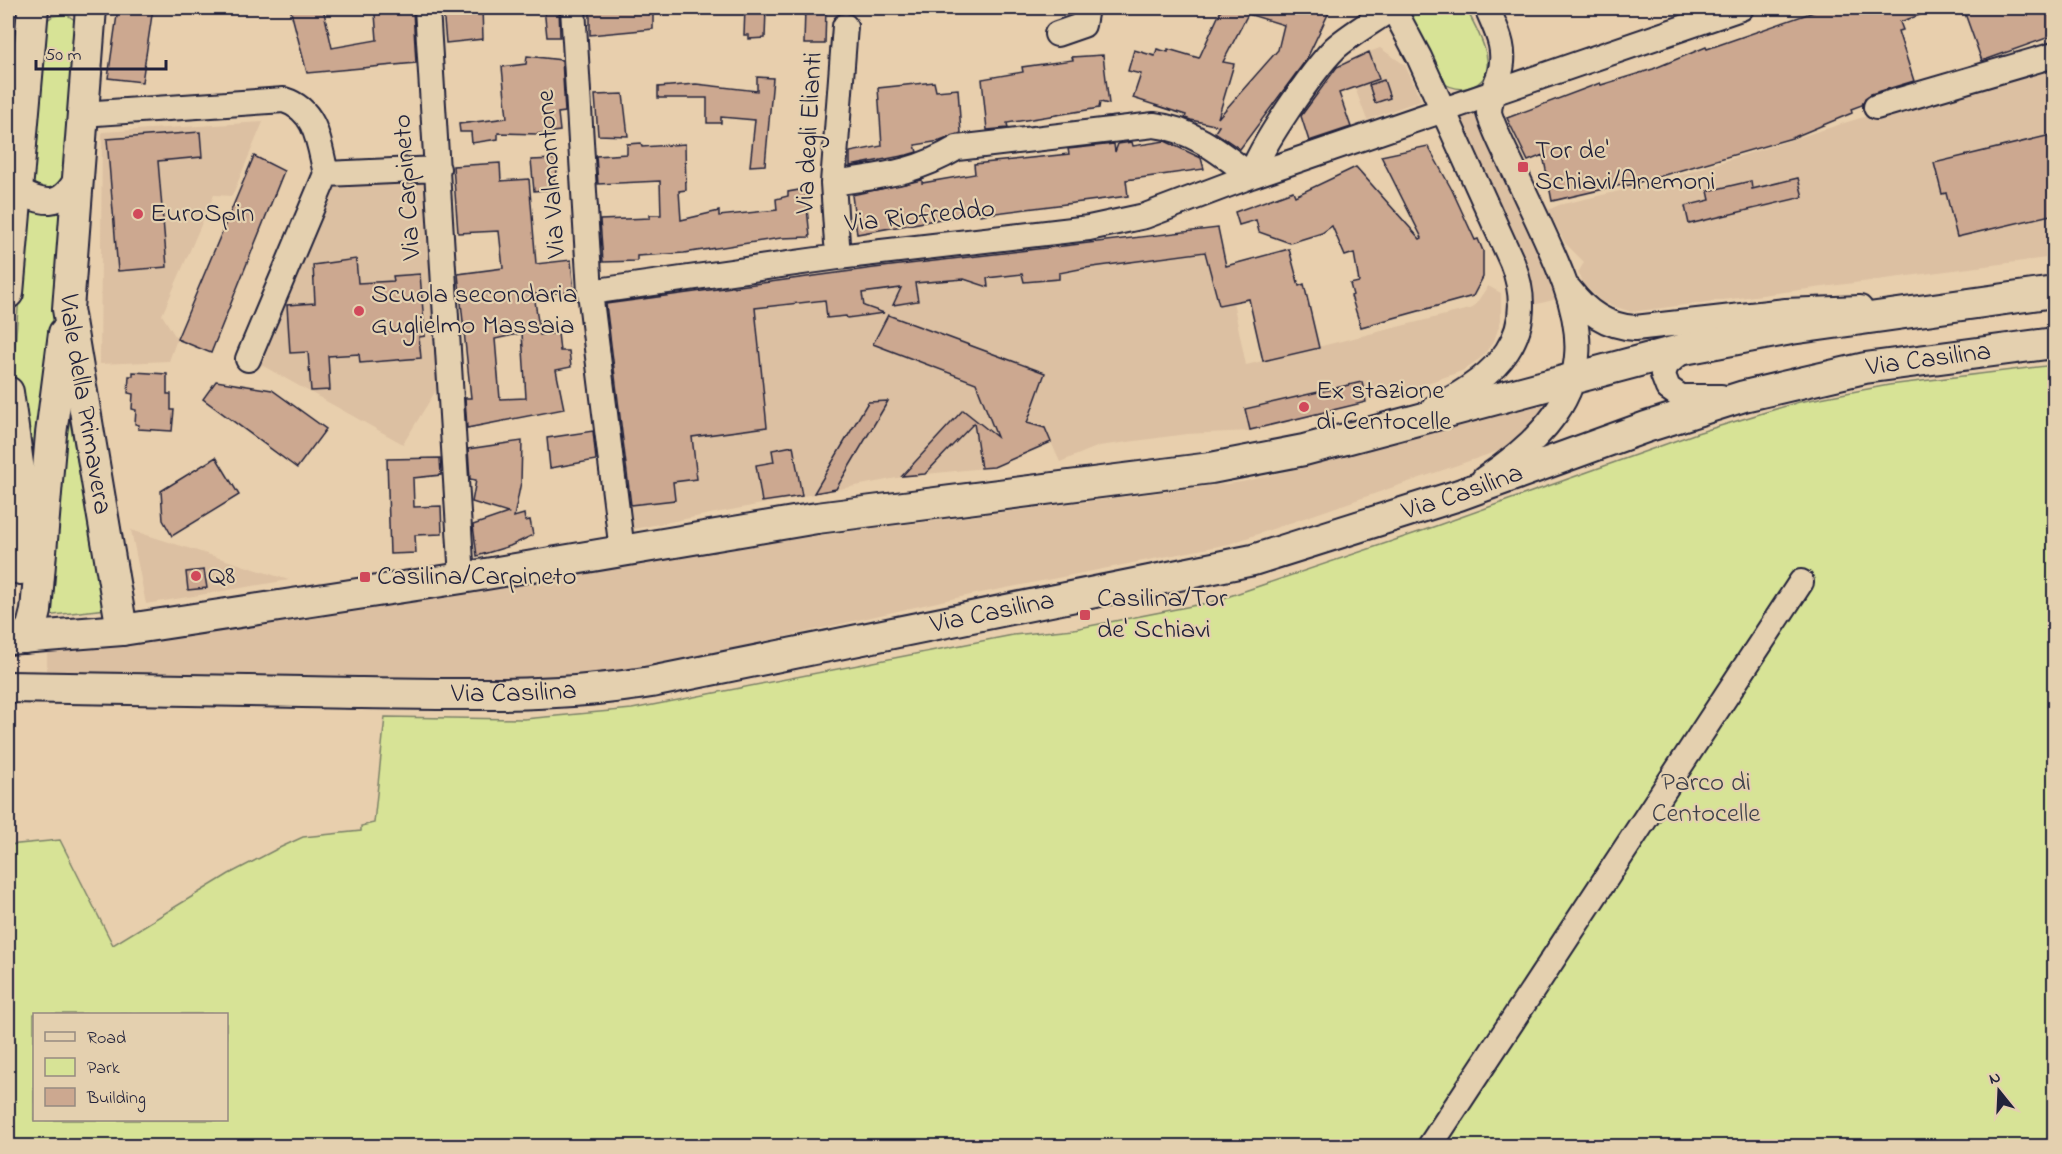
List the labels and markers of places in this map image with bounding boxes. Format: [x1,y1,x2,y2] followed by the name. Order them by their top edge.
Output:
[1535,132,1715,202] place label: Tor de' Schiavi/Anemoni
[1516,160,1530,174] marker: Tor de' Schiavi/Anemoni
[150,195,254,234] place label: EuroSpin
[131,207,145,221] marker: EuroSpin
[371,276,578,346] place label: Scuola secondaria Guglielmo Massaia
[352,304,366,318] marker: Scuola secondaria Guglielmo Massaia
[1316,372,1452,442] place label: Ex stazione di Centocelle
[1297,400,1311,414] marker: Ex stazione di Centocelle
[208,557,236,596] place label: Q8
[377,558,577,597] place label: Casilina/Carpineto
[189,569,203,583] marker: Q8
[358,570,372,584] marker: Casilina/Carpineto
[1097,580,1228,650] place label: Casilina/Tor de' Schiavi
[1078,608,1092,622] marker: Casilina/Tor de' Schiavi

